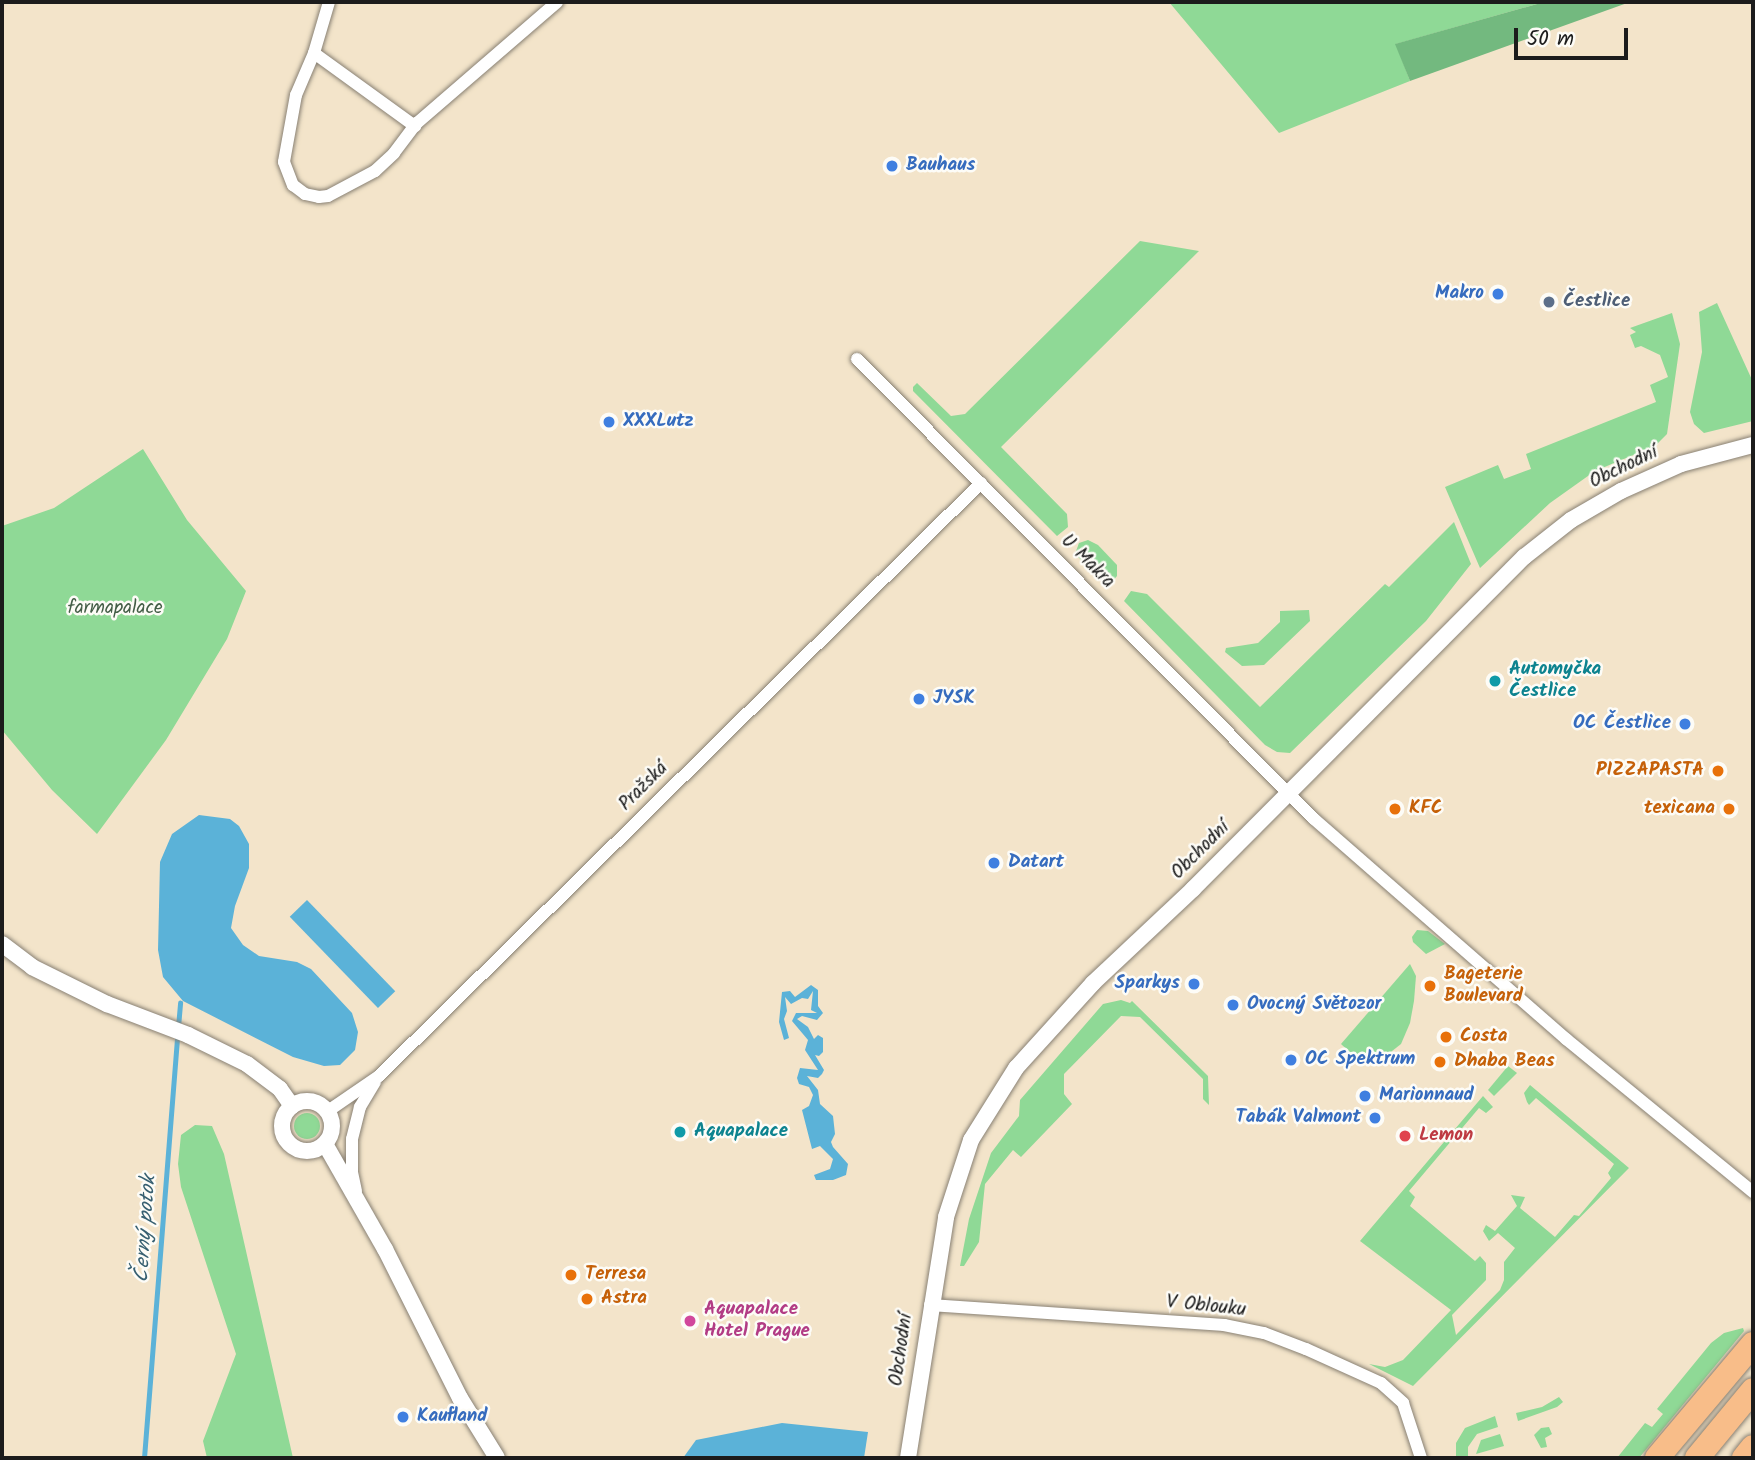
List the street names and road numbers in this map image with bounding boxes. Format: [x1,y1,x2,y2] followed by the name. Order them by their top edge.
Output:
[1586,442,1662,494] street label: Obchodní
[1055,530,1119,594] street label: U Makra
[615,758,673,816] street label: Pražská
[1167,817,1235,885] street label: Obchodní
[1165,1291,1247,1323] street label: V Oblouku
[886,1312,918,1388] street label: Obchodní

